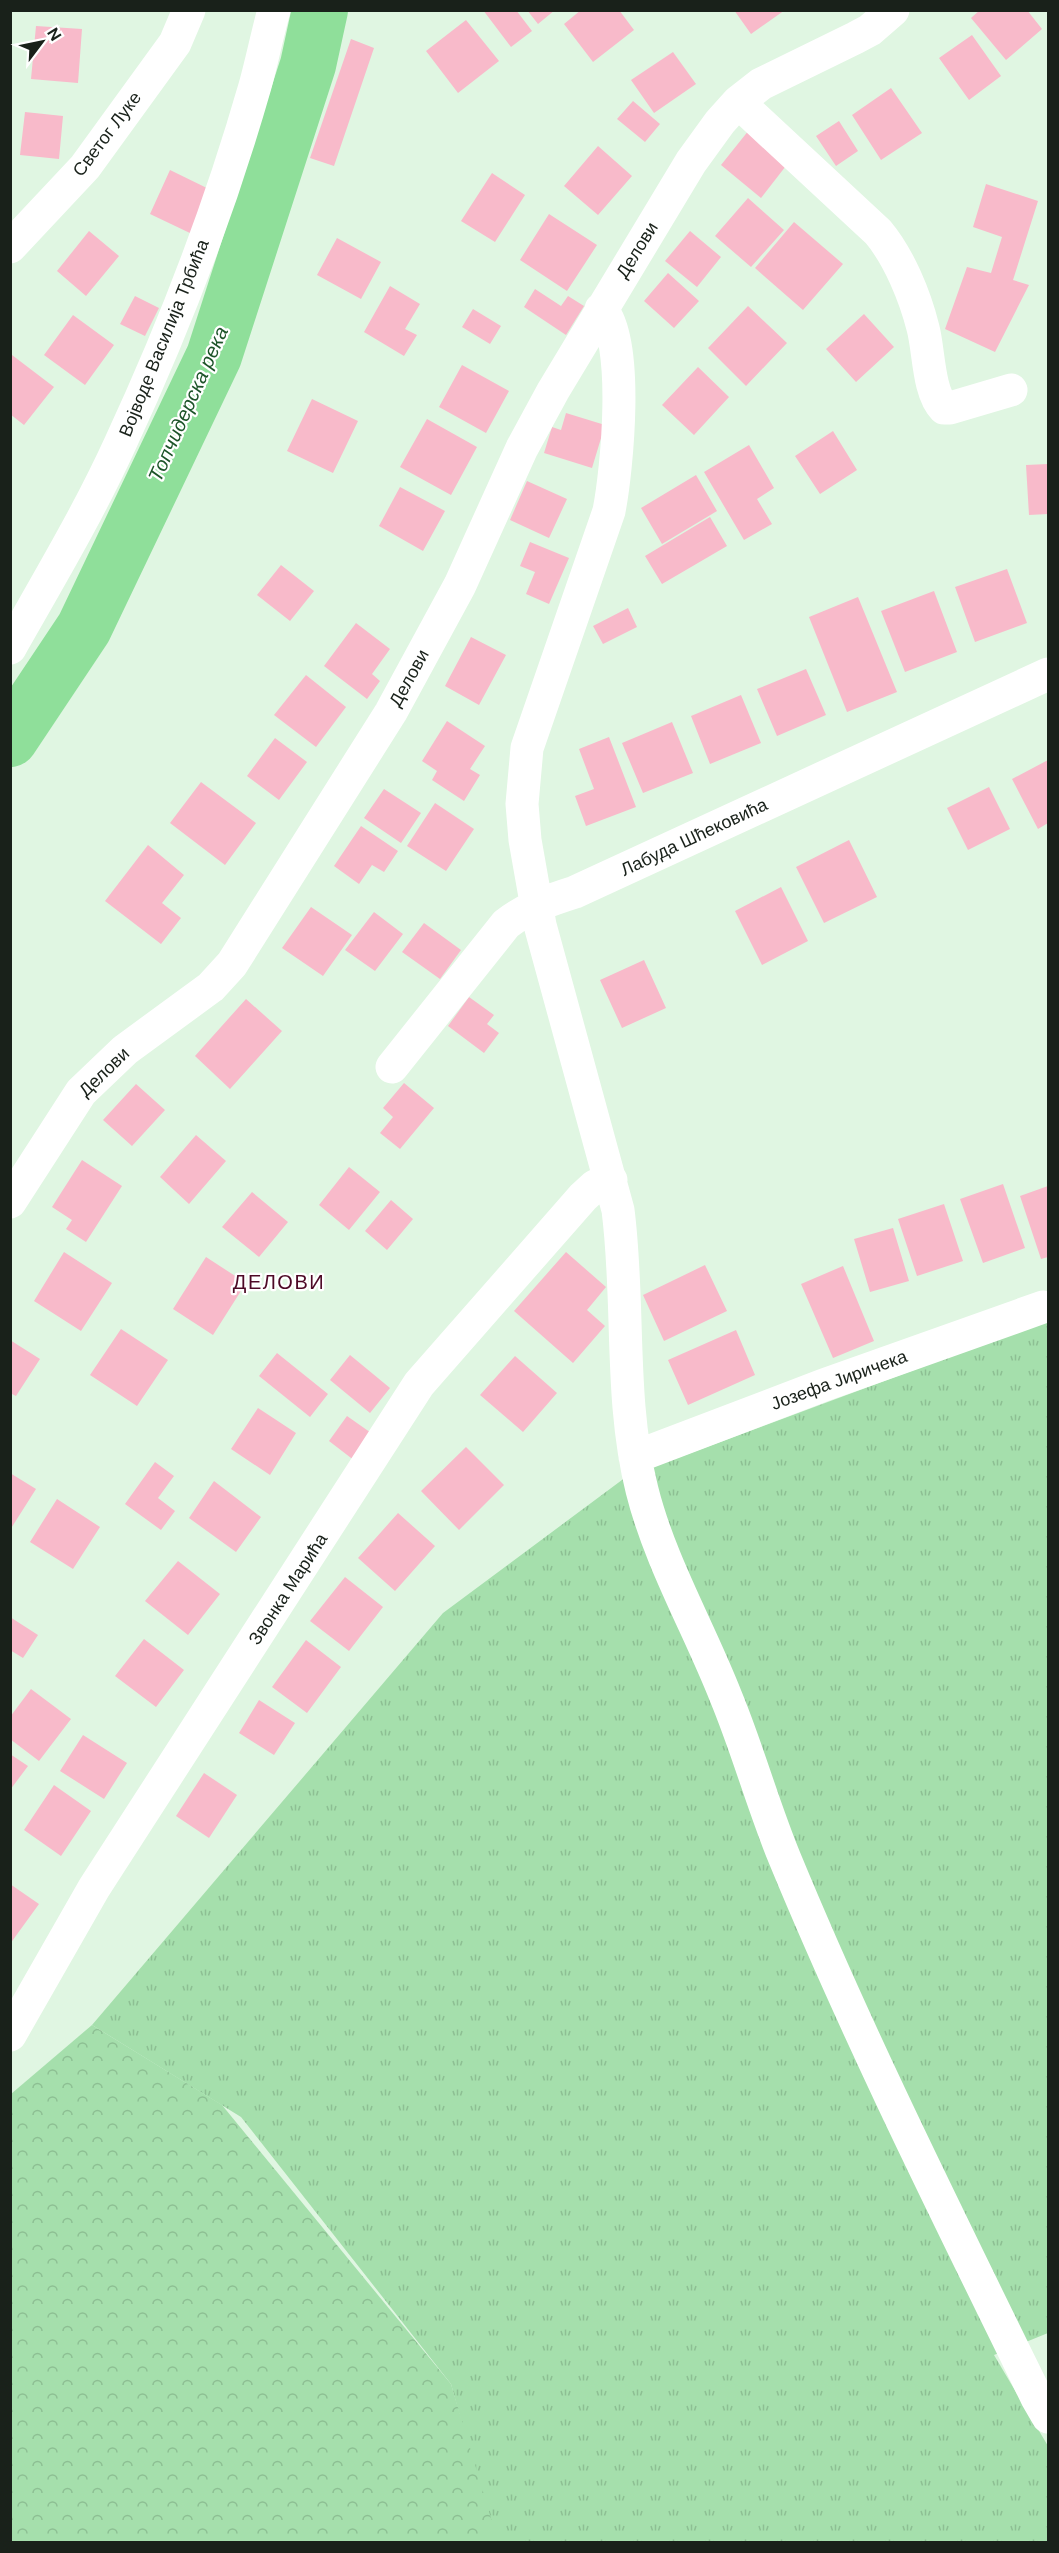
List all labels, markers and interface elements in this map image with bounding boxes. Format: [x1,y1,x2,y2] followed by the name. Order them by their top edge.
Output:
[12,12,72,72] north arrow
[42,24,66,45] text: N
[67,87,147,181] street label: Светог Луке
[610,217,664,283] street label: Делови
[113,235,215,440] street label: Војводе Василија Трбића
[142,322,234,486] water label: Топчидерска река
[383,645,435,711] street label: Делови
[617,792,772,882] street label: Лабуда Шћековића
[73,1042,135,1102] street label: Делови
[233,1269,325,1295] district label: ДЕЛОВИ
[768,1344,911,1416] street label: Јозефа Јиричека
[243,1528,334,1649] street label: Звонка Марића

